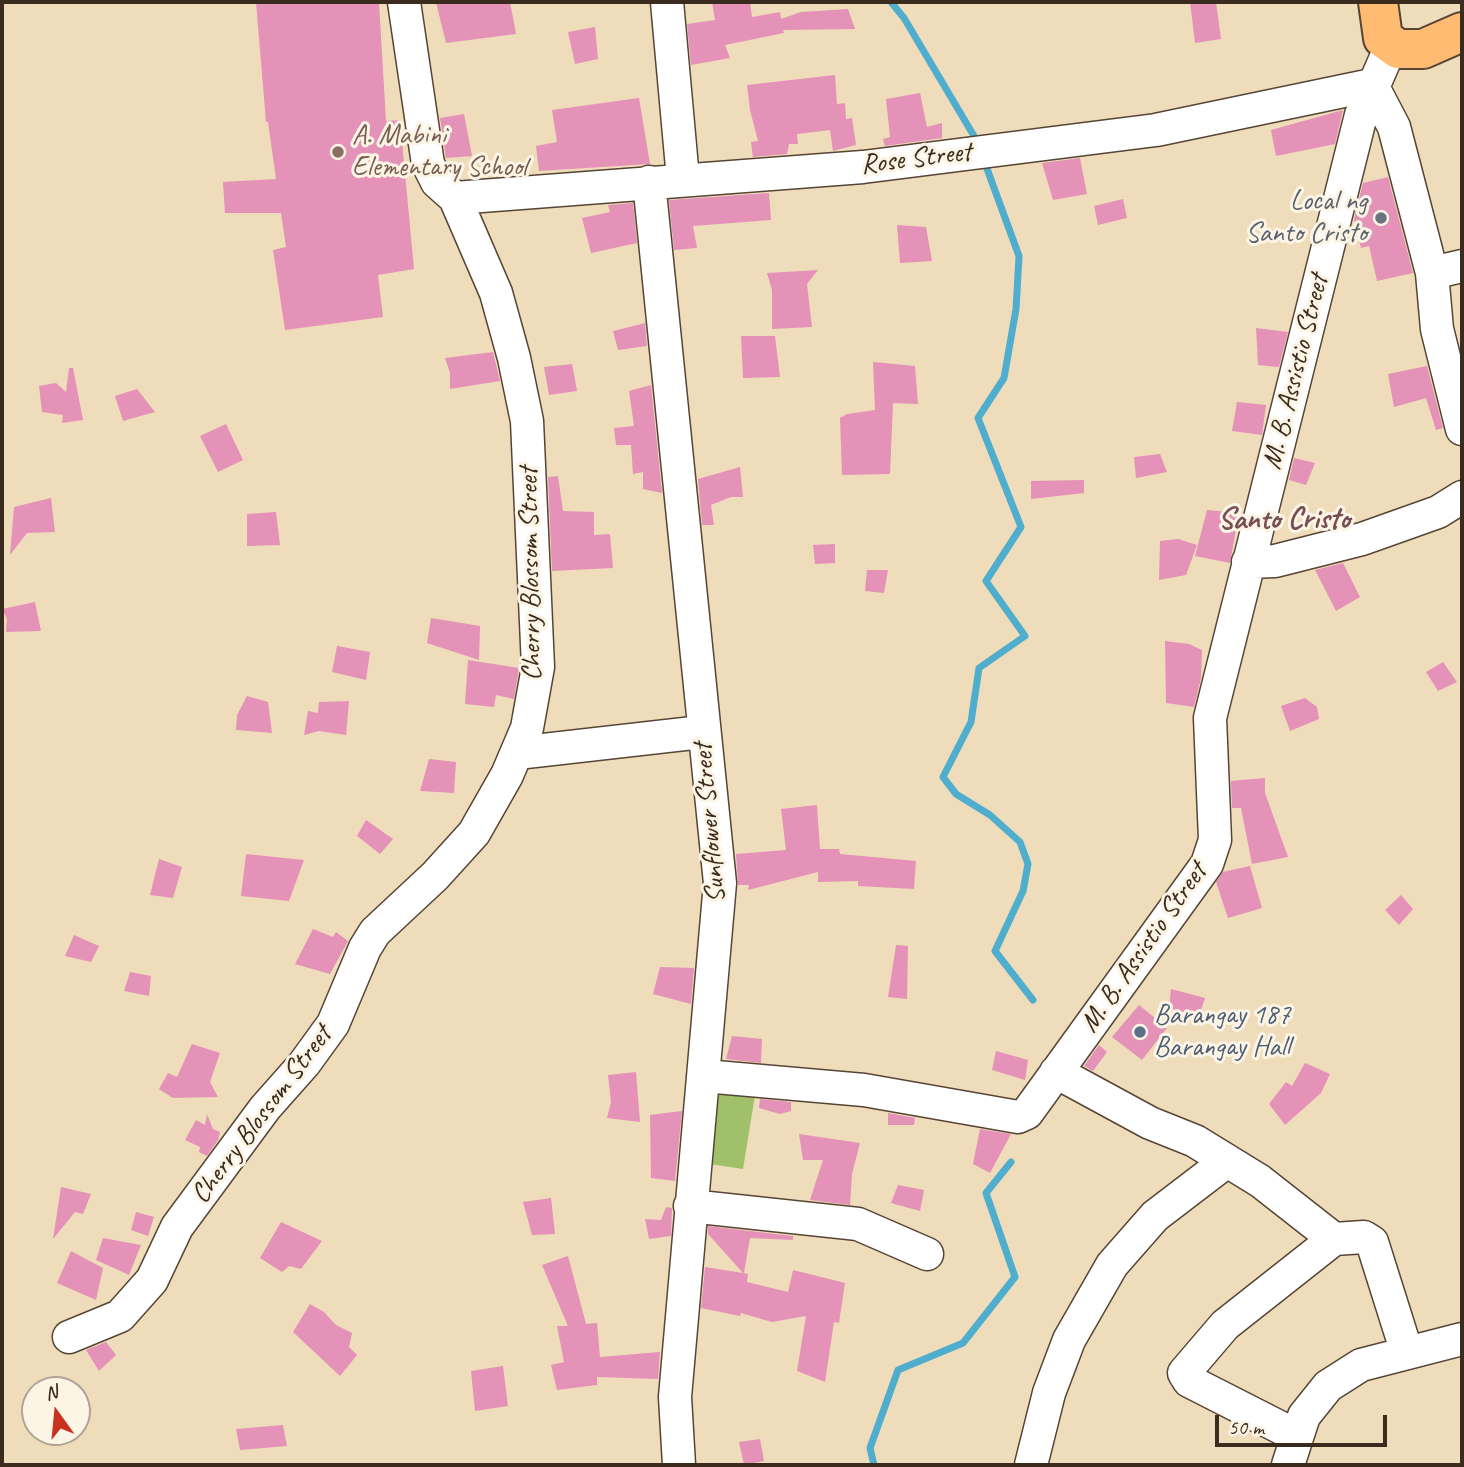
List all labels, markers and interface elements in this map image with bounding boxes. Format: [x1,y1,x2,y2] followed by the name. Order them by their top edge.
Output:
[352,119,527,185] place label: A. Mabini Elementary School
[859,136,973,182] street label: Rose Street
[330,144,346,160] marker: A. Mabini Elementary School
[1246,185,1367,251] place label: Local ng Santo Cristo
[1373,210,1389,226] marker: Local ng Santo Cristo
[1256,271,1336,473] street label: M. B. Assistio Street
[512,467,550,681] street label: Cherry Blossom Street
[1218,502,1350,538] district label: Santo Cristo
[686,742,734,904] street label: Sunflower Street
[1073,857,1215,1039] street label: M. B. Assistio Street
[1154,999,1290,1065] place label: Barangay 187 Barangay Hall
[184,1020,340,1210] street label: Cherry Blossom Street
[1132,1024,1148,1040] marker: Barangay 187 Barangay Hall
[21,1376,91,1446] north arrow
[42,1380,60,1406] text: N
[1219,1400,1390,1444] scale bar
[1228,1414,1264,1440] text: 50 m

